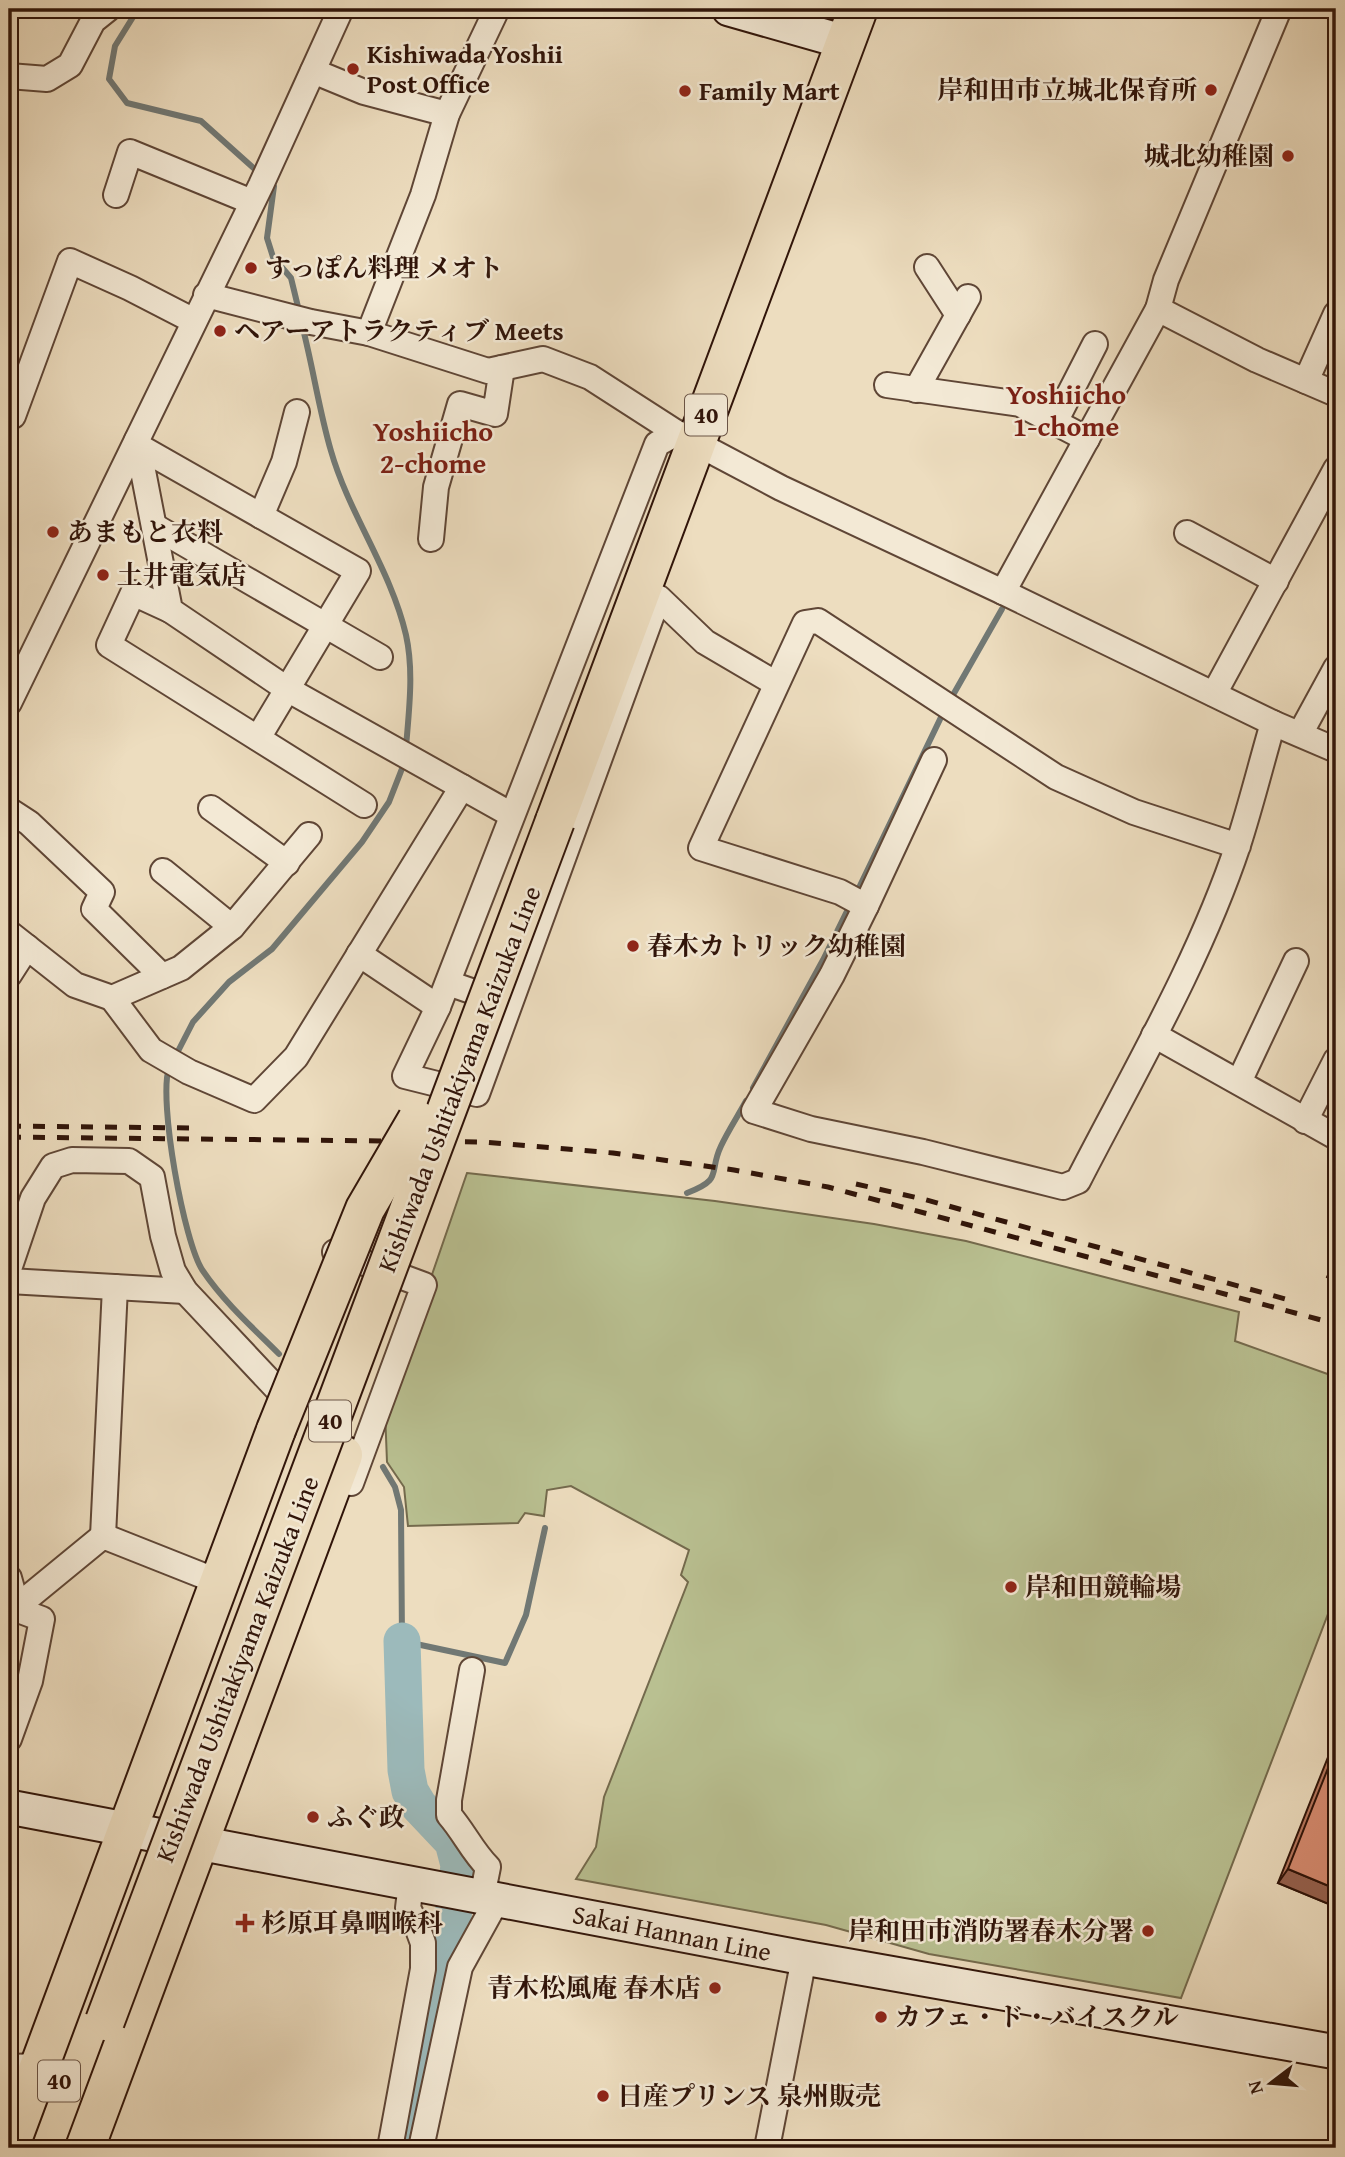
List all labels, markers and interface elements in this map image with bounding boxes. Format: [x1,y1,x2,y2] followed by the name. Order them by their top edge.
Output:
[367,34,563,103] place label: Kishiwada Yoshii Post Office
[345,61,361,77] marker: Kishiwada Yoshii Post Office
[937,70,1197,109] place label: 岸和田市立城北保育所
[699,71,840,110] place label: Family Mart
[1203,82,1219,98] marker: 岸和田市立城北保育所
[677,83,693,99] marker: Family Mart
[1144,136,1274,175] place label: 城北幼稚園
[1280,148,1296,164] marker: 城北幼稚園
[265,248,503,287] place label: すっぽん料理 メオト
[243,260,259,276] marker: すっぽん料理 メオト
[234,311,564,350] place label: ヘアーアトラクティブ Meets
[212,323,228,339] marker: ヘアーアトラクティブ Meets
[1006,373,1126,446] district label: Yoshiicho 1-chome
[685,394,727,436] road number: 40
[373,410,493,483] district label: Yoshiicho 2-chome
[67,512,223,551] place label: あまもと衣料
[45,524,61,540] marker: あまもと衣料
[117,555,247,594] place label: 土井電気店
[95,567,111,583] marker: 土井電気店
[367,880,550,1278] street label: Kishiwada Ushitakiyama Kaizuka Line
[647,926,906,965] place label: 春木カトリック幼稚園
[625,938,641,954] marker: 春木カトリック幼稚園
[309,1400,351,1442] road number: 40
[145,1470,328,1868] street label: Kishiwada Ushitakiyama Kaizuka Line
[1025,1567,1181,1606] place label: 岸和田競輪場
[1003,1579,1019,1595] marker: 岸和田競輪場
[327,1797,405,1836] place label: ふぐ政
[305,1809,321,1825] marker: ふぐ政
[569,1894,775,1971] street label: Sakai Hannan Line
[261,1903,443,1942] place label: 杉原耳鼻咽喉科
[848,1911,1134,1950] place label: 岸和田市消防署春木分署
[235,1913,255,1933] marker: 杉原耳鼻咽喉科
[1140,1923,1156,1939] marker: 岸和田市消防署春木分署
[487,1968,701,2007] place label: 青木松風庵 春木店
[707,1980,723,1996] marker: 青木松風庵 春木店
[895,1997,1179,2036] place label: カフェ・ド・バイスクル
[873,2009,889,2025] marker: カフェ・ド・バイスクル
[1236,2048,1306,2118] north arrow
[38,2060,80,2102] road number: 40
[617,2076,881,2115] place label: 日産プリンス 泉州販売
[1239,2077,1270,2098] text: N
[595,2088,611,2104] marker: 日産プリンス 泉州販売

